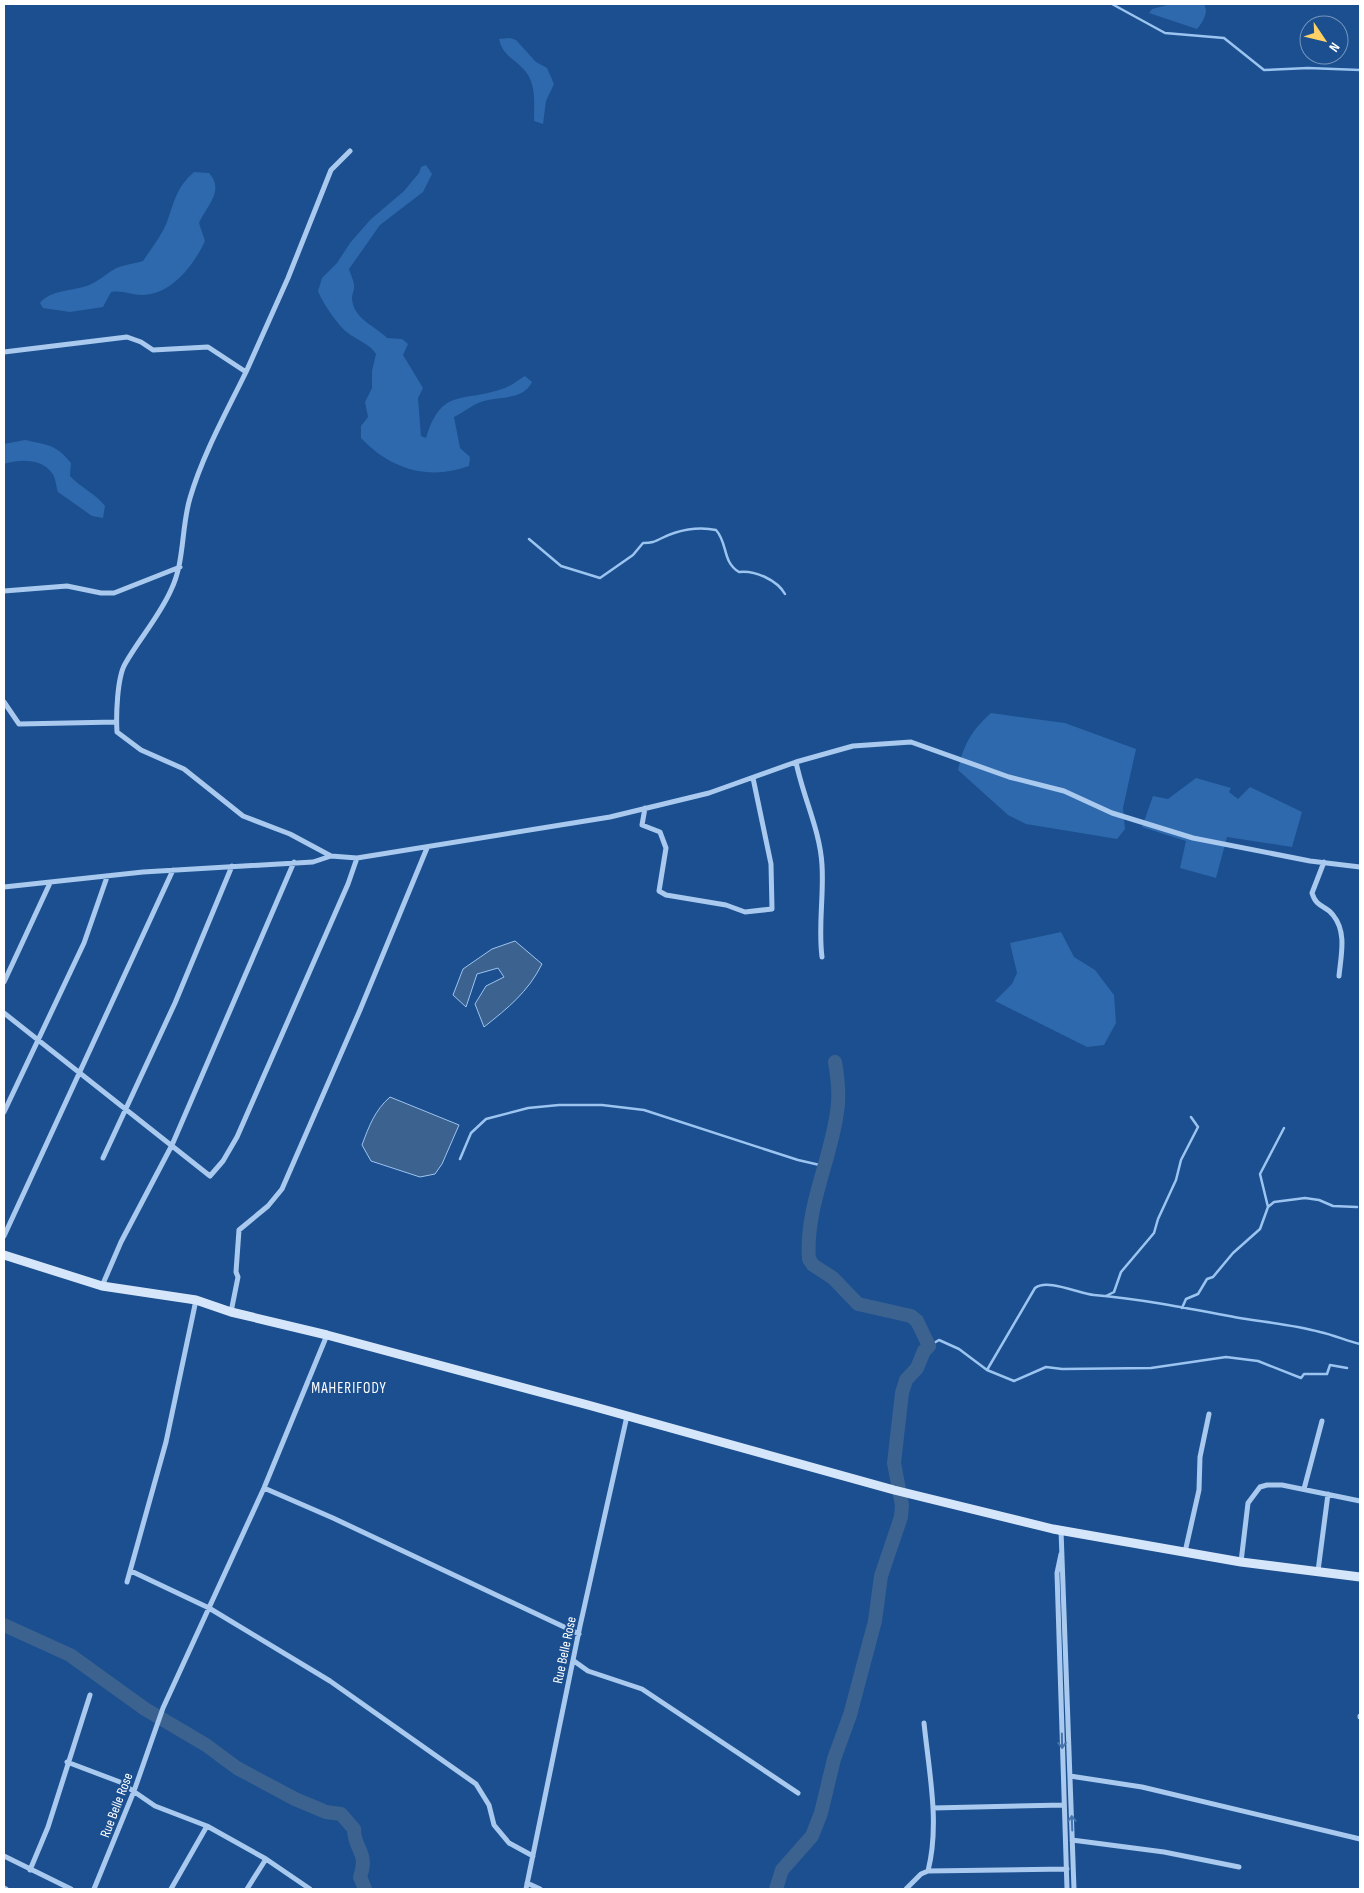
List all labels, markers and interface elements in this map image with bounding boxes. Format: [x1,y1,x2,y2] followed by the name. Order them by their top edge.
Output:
[1299,15,1349,65] north arrow
[1325,39,1343,55] text: N
[311,1379,387,1398] district label: MAHERIFODY
[549,1615,580,1685] street label: Rue Belle Rose
[1058,1733,1067,1749] one-way arrow
[96,1770,137,1840] street label: Rue Belle Rose
[1067,1815,1076,1831] one-way arrow

